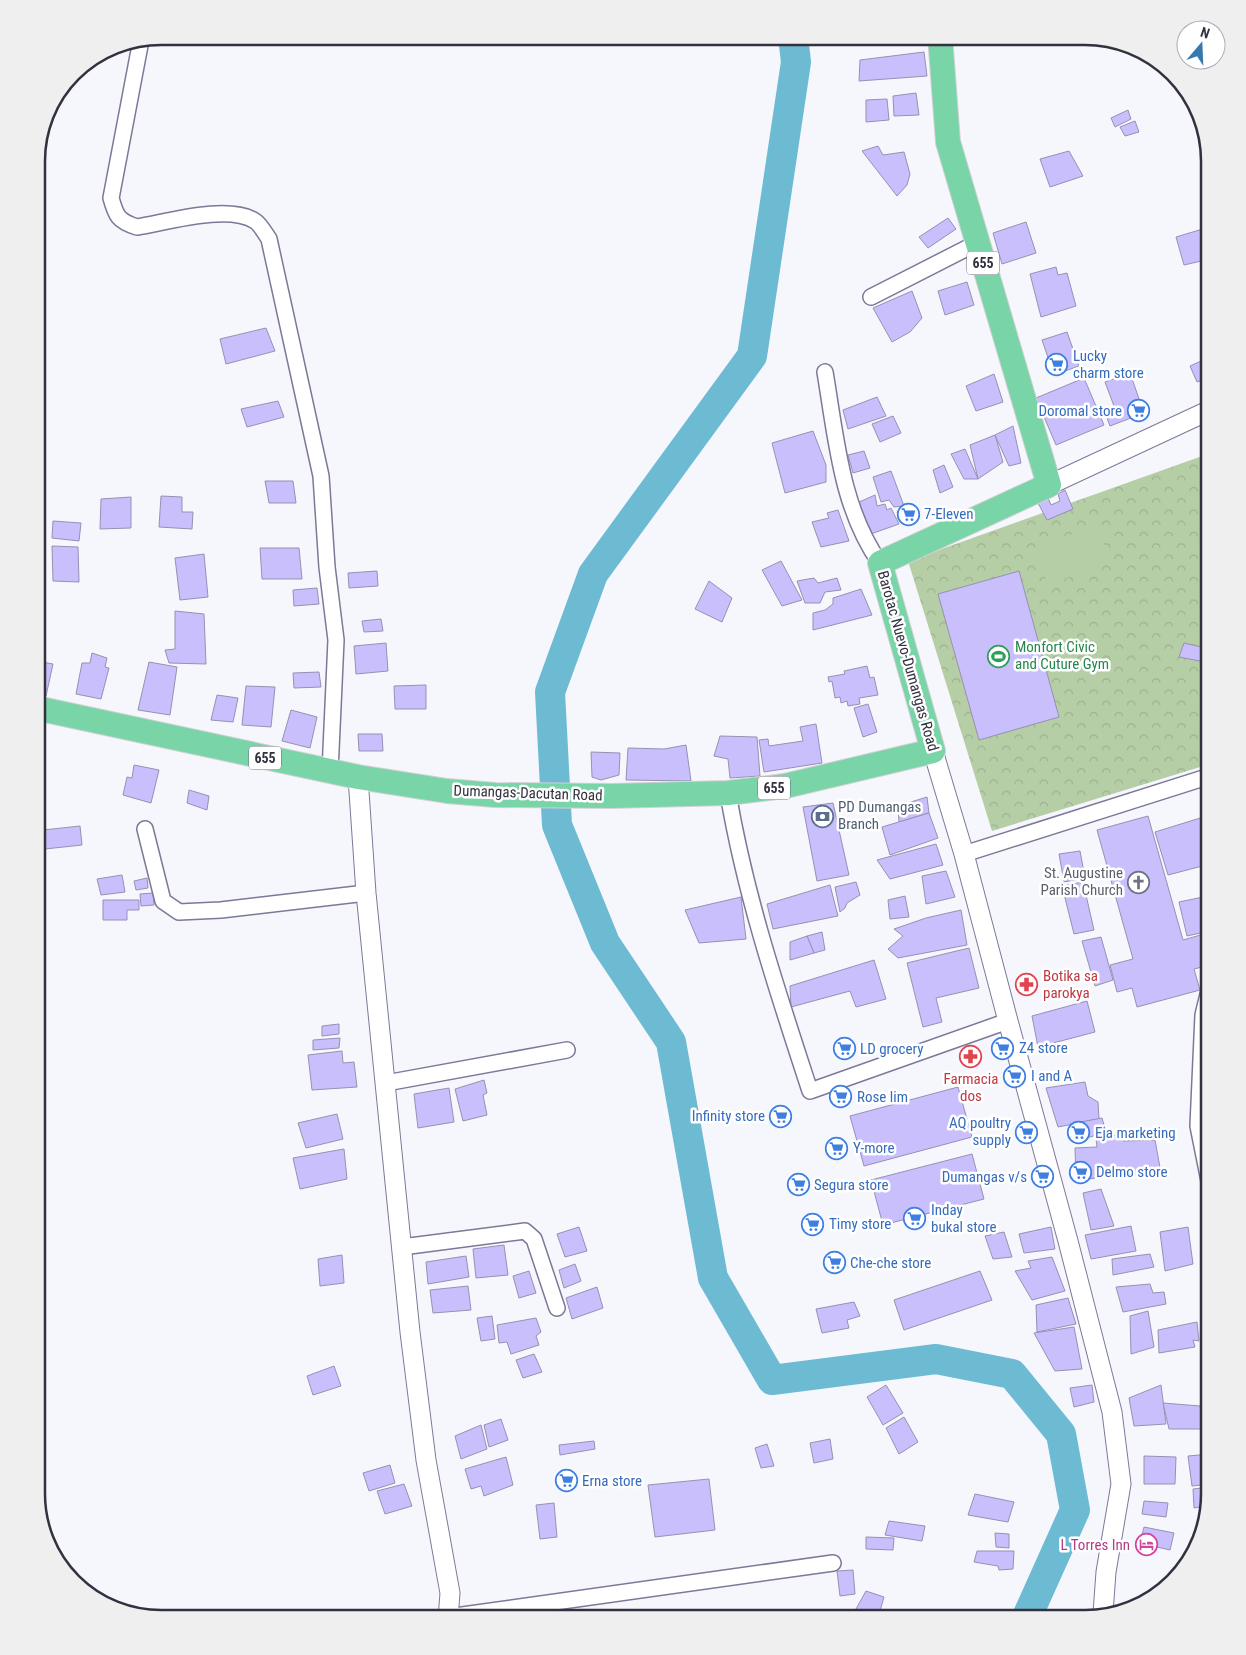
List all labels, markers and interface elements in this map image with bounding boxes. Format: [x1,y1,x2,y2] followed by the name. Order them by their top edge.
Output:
[1176,20,1226,70] north arrow
[1199,24,1212,42] text: N
[967,252,999,274] road number: 655
[1073,347,1144,382] place label: Lucky charm store
[1045,353,1069,377] supermarket icon: Lucky charm store
[1126,399,1150,423] supermarket icon: Doromal store
[1038,402,1122,420] place label: Doromal store
[896,502,920,526] supermarket icon: 7-Eleven
[924,505,974,523] place label: 7-Eleven
[874,569,942,753] street label: Barotac Nuevo-Dumangas Road
[1015,638,1109,673] place label: Monfort Civic and Cuture Gym
[987,644,1011,668] sports icon: Monfort Civic and Cuture Gym
[249,746,281,770] road number: 655
[758,776,790,800] road number: 655
[453,781,603,805] street label: Dumangas-Dacutan Road
[838,798,921,833] place label: PD Dumangas Branch
[810,804,834,828] bank icon: PD Dumangas Branch
[1040,864,1123,899] place label: St. Augustine Parish Church
[1127,870,1151,894] church icon: St. Augustine Parish Church
[1043,967,1098,1002] place label: Botika sa parokya
[1015,973,1039,997] pharmacy icon: Botika sa parokya
[991,1036,1015,1060] supermarket icon: Z4 store
[832,1037,856,1061] supermarket icon: LD grocery
[1019,1039,1068,1057] place label: Z4 store
[860,1040,923,1058] place label: LD grocery
[959,1044,983,1068] pharmacy icon: Farmacia dos
[1003,1064,1027,1088] supermarket icon: I and A
[1031,1067,1073,1085] place label: I and A
[944,1070,998,1105] place label: Farmacia dos
[829,1085,853,1109] supermarket icon: Rose lim
[857,1088,908,1106] place label: Rose lim
[769,1104,793,1128] supermarket icon: Infinity store
[692,1107,765,1125] place label: Infinity store
[949,1114,1011,1149] place label: AQ poultry supply
[1015,1120,1039,1144] supermarket icon: AQ poultry supply
[1067,1121,1091,1145] supermarket icon: Eja marketing
[1095,1124,1176,1142] place label: Eja marketing
[825,1136,849,1160] supermarket icon: Y-more
[853,1139,895,1157] place label: Y-more
[1068,1160,1092,1184] supermarket icon: Delmo store
[1096,1163,1167,1181] place label: Delmo store
[1031,1165,1055,1189] supermarket icon: Dumangas v/s
[942,1168,1027,1186] place label: Dumangas v/s
[786,1173,810,1197] supermarket icon: Segura store
[814,1176,889,1194] place label: Segura store
[931,1201,997,1236] place label: Inday bukal store
[903,1207,927,1231] supermarket icon: Inday bukal store
[801,1212,825,1236] supermarket icon: Timy store
[829,1215,891,1233] place label: Timy store
[822,1251,846,1275] supermarket icon: Che-che store
[850,1254,931,1272] place label: Che-che store
[554,1469,578,1493] supermarket icon: Erna store
[582,1472,642,1490] place label: Erna store
[1134,1533,1158,1557] hotel icon: L Torres Inn
[1061,1536,1130,1554] place label: L Torres Inn

